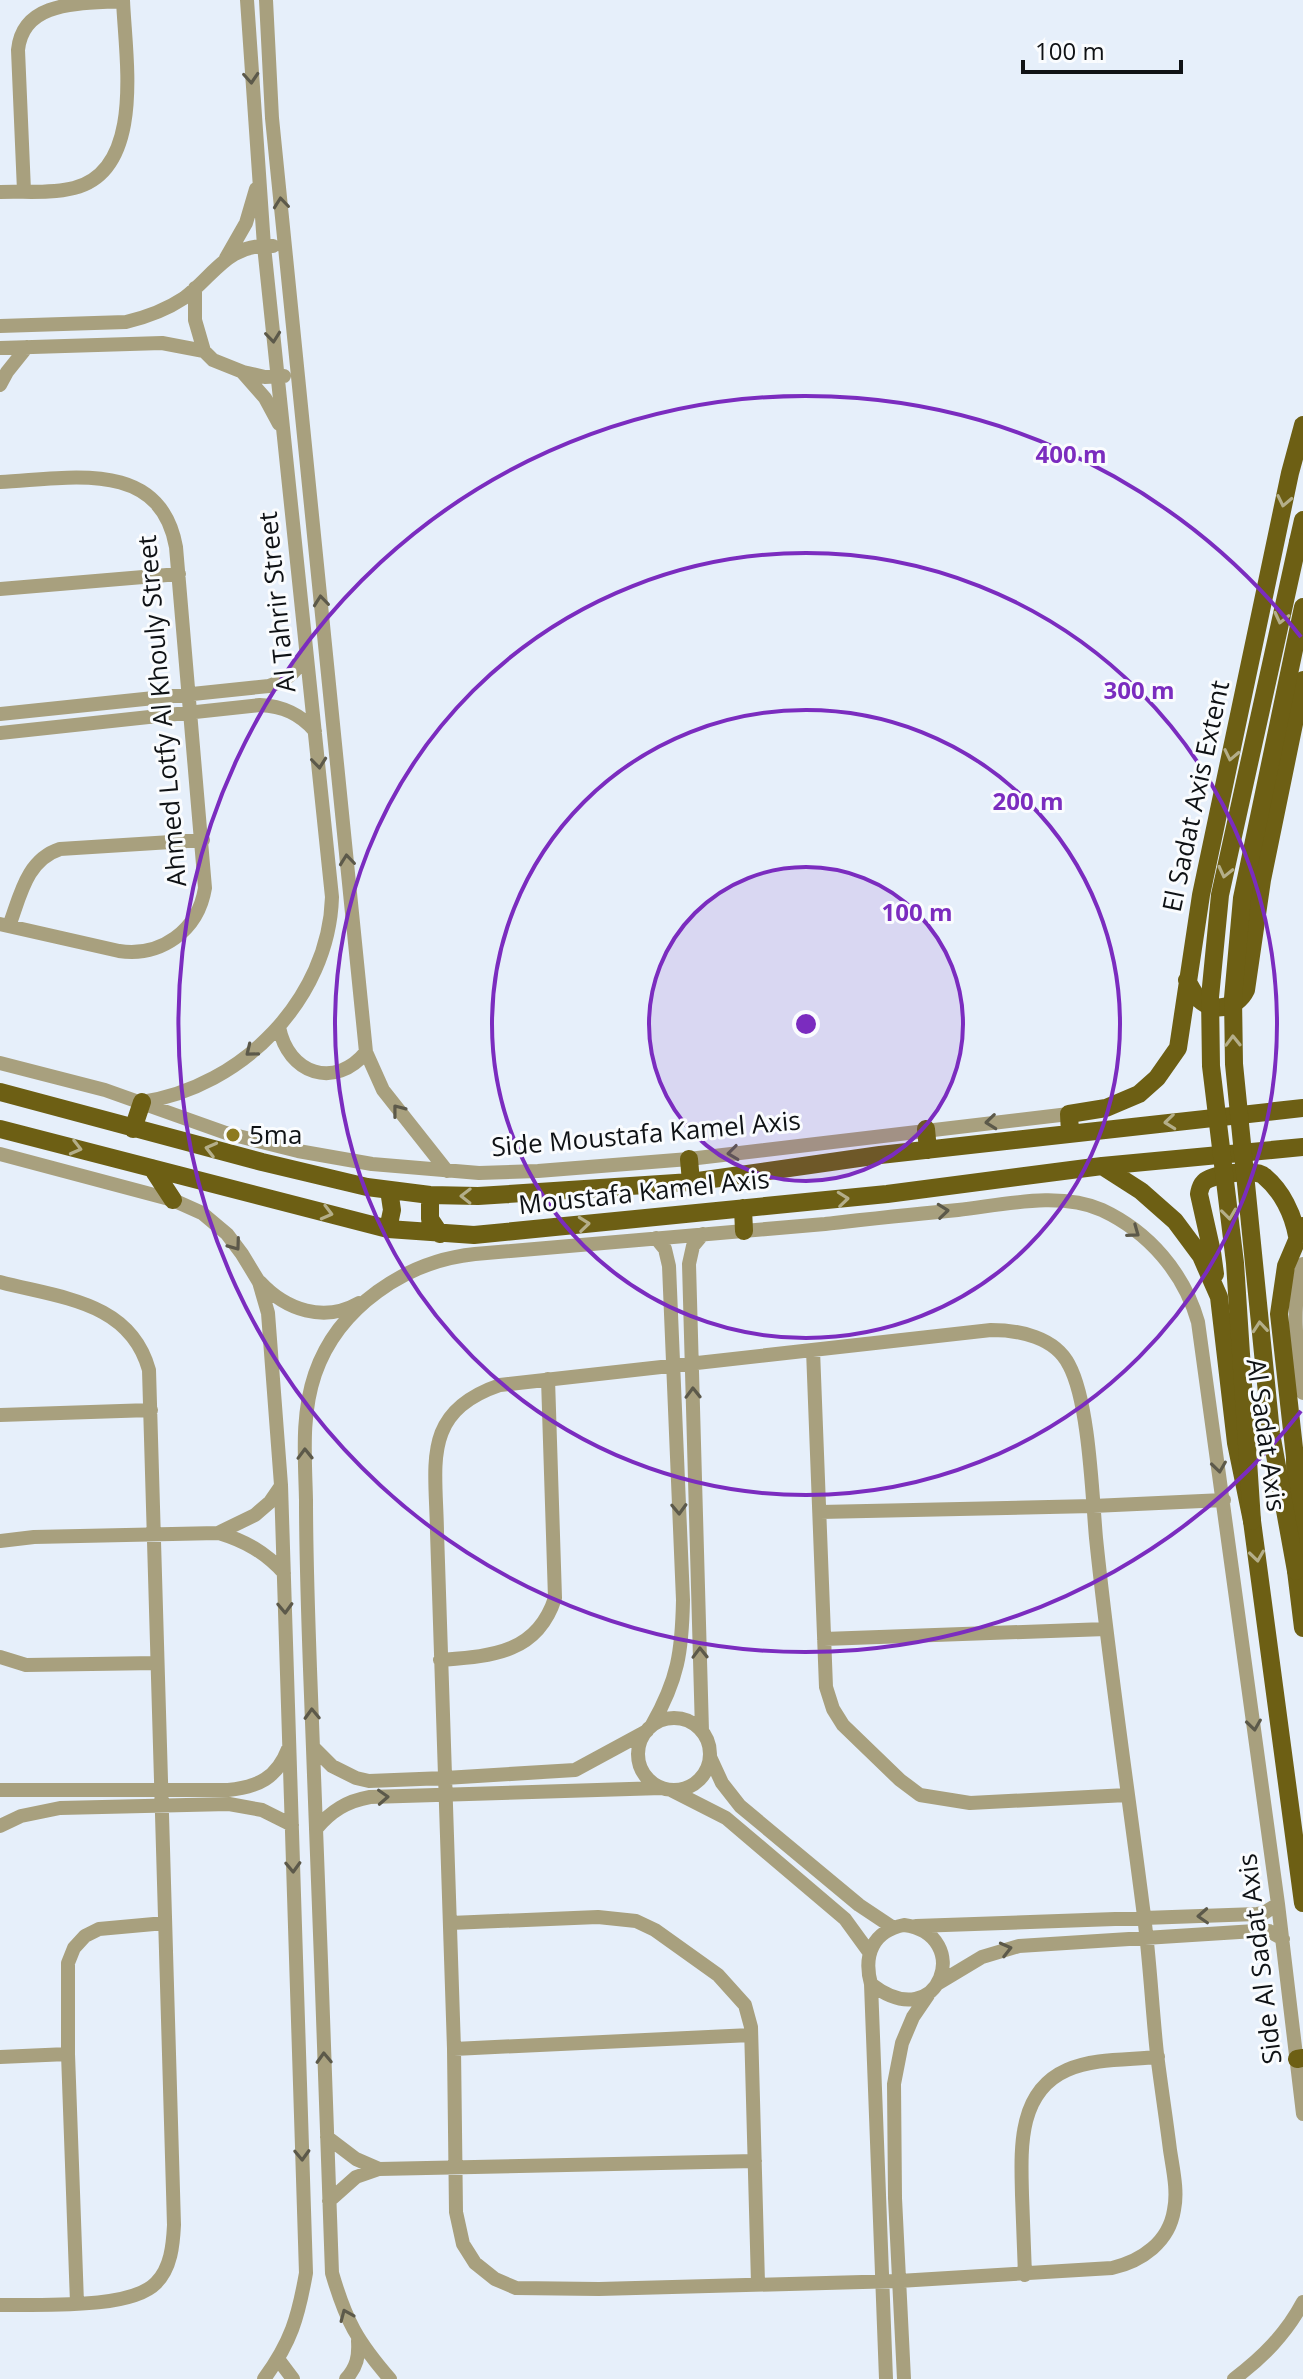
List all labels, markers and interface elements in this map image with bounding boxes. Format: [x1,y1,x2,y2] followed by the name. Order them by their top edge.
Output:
[1023,24,1181,74] scale bar
[1035,34,1105,67] text: 100 m
[242,72,259,85] one-way arrow
[272,196,289,209] one-way arrow
[264,331,281,344] one-way arrow
[1036,437,1106,470] text: 400 m
[1277,494,1294,508] one-way arrow
[249,510,303,694] street label: Al Tahrir Street
[128,534,194,888] street label: Ahmed Lotfy Al Khouly Street
[312,594,329,607] one-way arrow
[1273,611,1290,624] one-way arrow
[1104,673,1174,706] text: 300 m
[1153,677,1237,915] street label: El Sadat Axis Extent
[1223,748,1240,762] one-way arrow
[310,756,327,769] one-way arrow
[993,784,1063,817] text: 200 m
[338,853,355,866] one-way arrow
[1217,864,1234,878] one-way arrow
[882,895,952,928] text: 100 m
[792,1010,820,1038] centre of rings
[1224,1034,1242,1047] one-way arrow
[246,1041,260,1056] one-way arrow
[490,1102,802,1164] street label: Side Moustafa Kamel Axis
[393,1104,407,1119] one-way arrow
[1163,1113,1177,1130] one-way arrow
[984,1114,997,1131] one-way arrow
[249,1116,302,1152] place label: 5ma
[224,1126,242,1144] marker: 5ma
[68,1139,82,1156] one-way arrow
[205,1141,219,1158] one-way arrow
[726,1144,740,1161] one-way arrow
[517,1160,771,1222] street label: Moustafa Kamel Axis
[459,1187,472,1204] one-way arrow
[837,1190,850,1207] one-way arrow
[937,1203,950,1220] one-way arrow
[320,1204,334,1221] one-way arrow
[1220,1207,1237,1220] one-way arrow
[578,1216,591,1233] one-way arrow
[1126,1222,1140,1237] one-way arrow
[225,1236,240,1250] one-way arrow
[1252,1320,1269,1333] one-way arrow
[1238,1356,1296,1514] street label: Al Sadat Axis
[685,1386,702,1399] one-way arrow
[296,1447,314,1460] one-way arrow
[1210,1460,1227,1474] one-way arrow
[671,1503,688,1516] one-way arrow
[1248,1549,1265,1563] one-way arrow
[277,1602,294,1615] one-way arrow
[691,1646,708,1659] one-way arrow
[304,1707,321,1720] one-way arrow
[1245,1718,1262,1731] one-way arrow
[377,1788,390,1805] one-way arrow
[1228,1852,1290,2066] street label: Side Al Sadat Axis
[285,1861,302,1874] one-way arrow
[1196,1908,1209,1925] one-way arrow
[999,1941,1013,1958] one-way arrow
[316,2051,333,2064] one-way arrow
[293,2149,310,2162] one-way arrow
[340,2309,356,2323] one-way arrow

